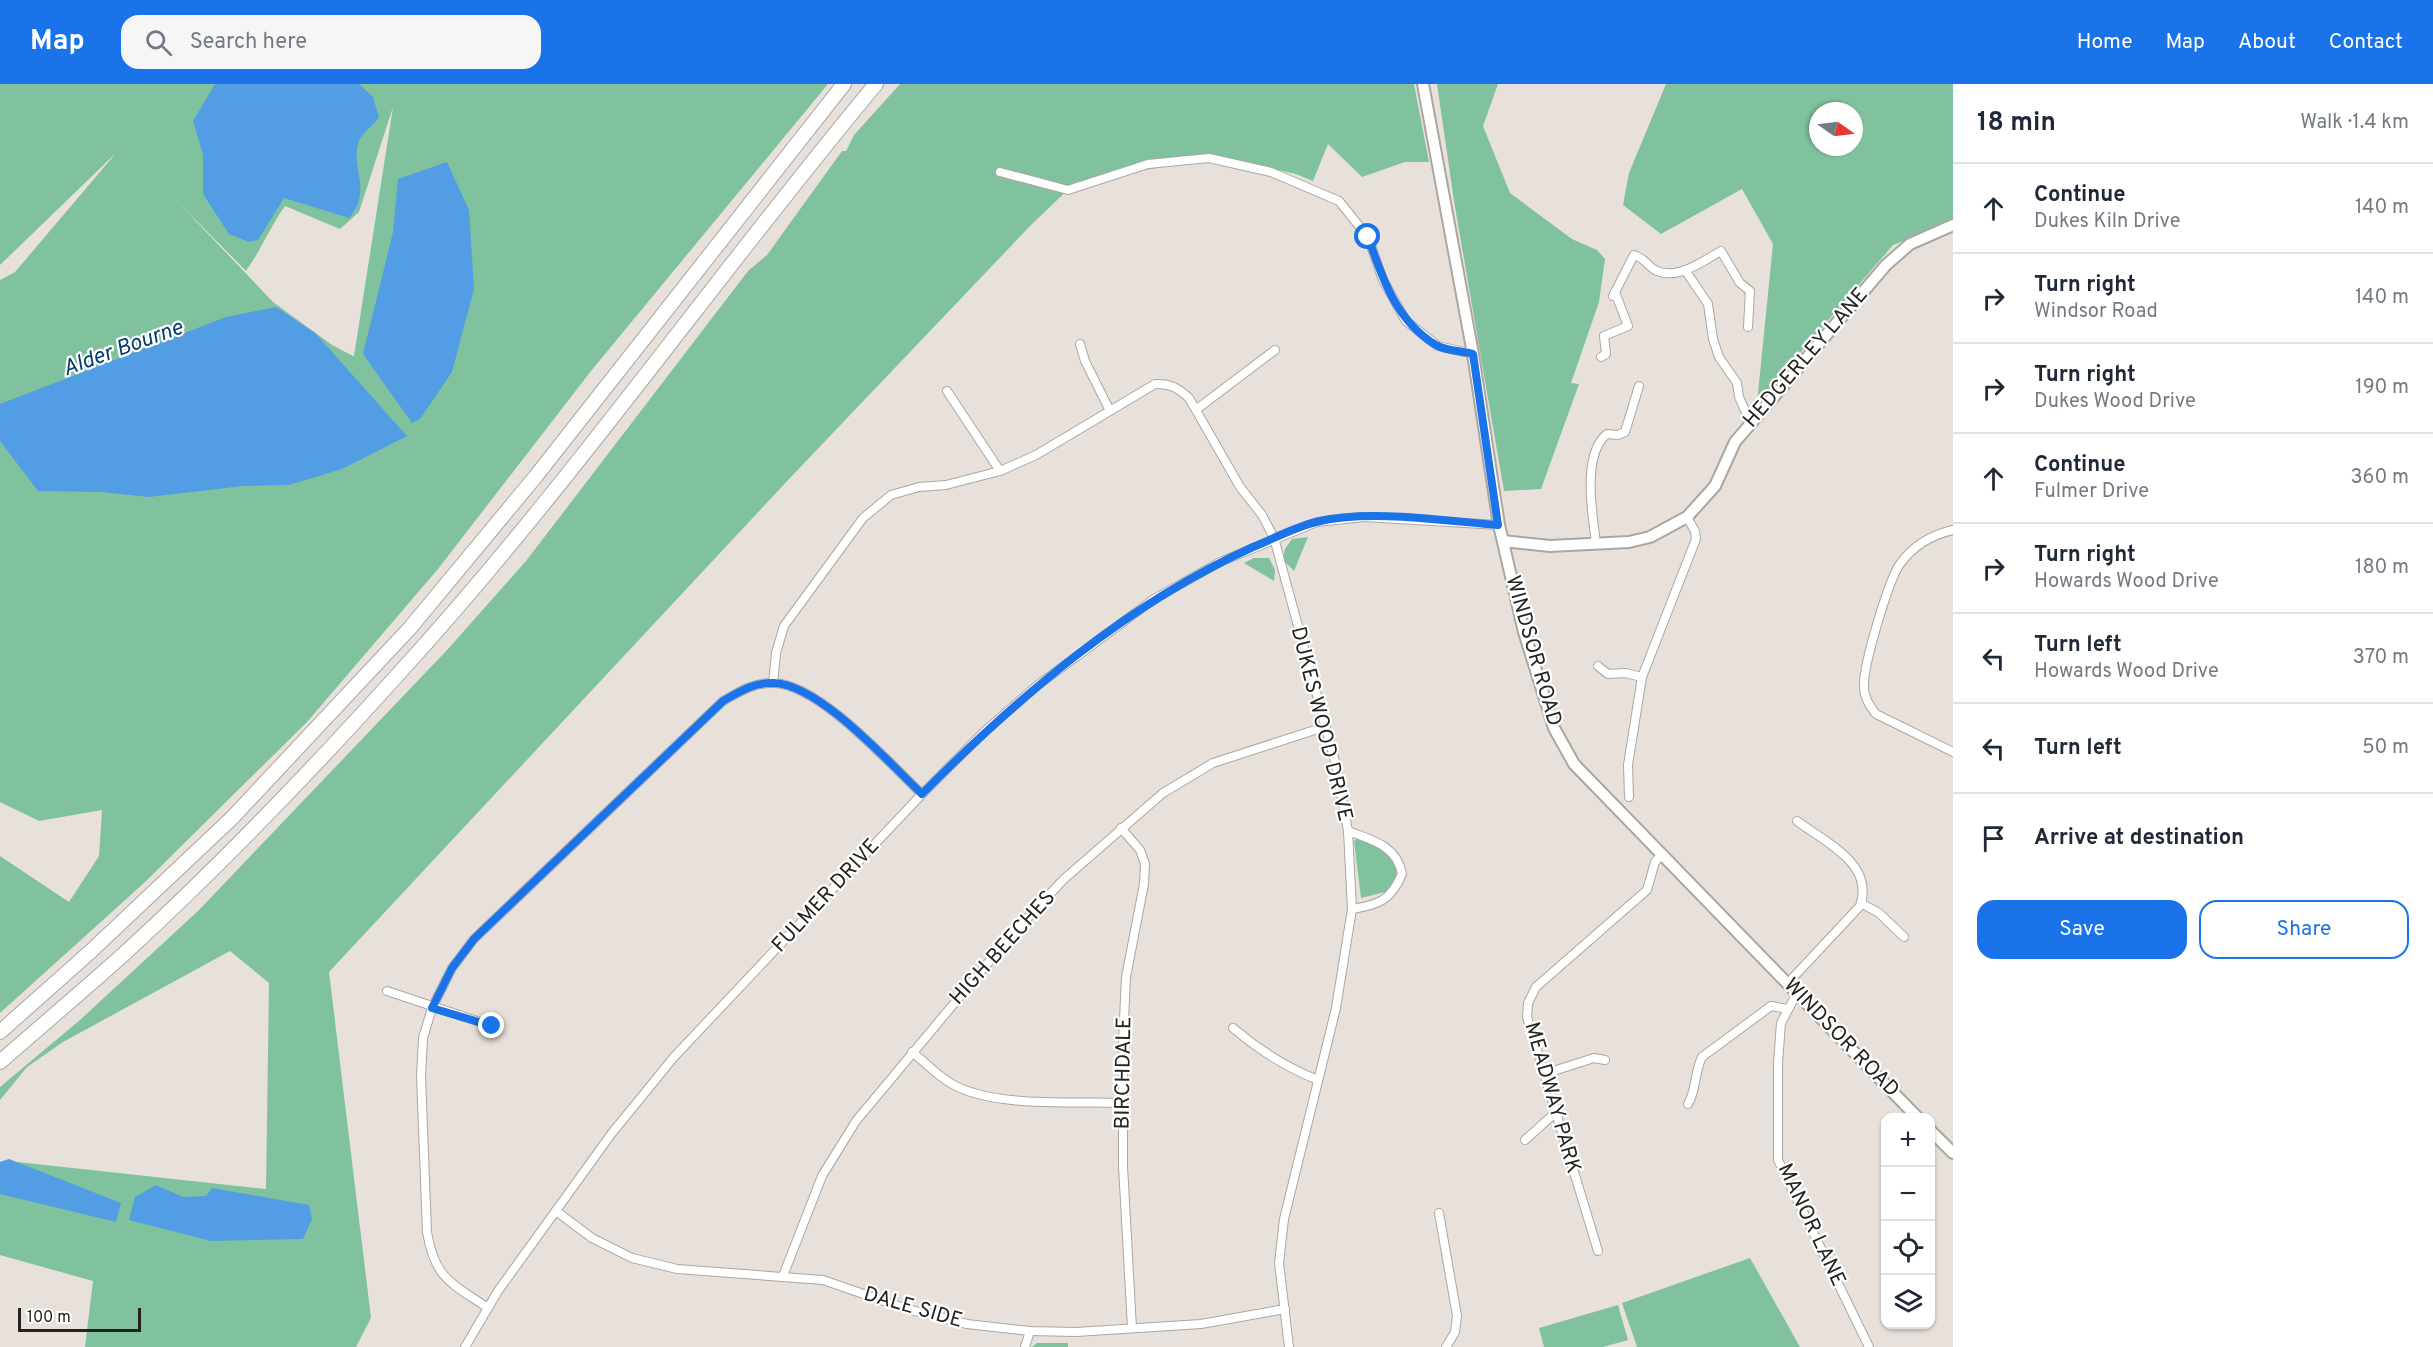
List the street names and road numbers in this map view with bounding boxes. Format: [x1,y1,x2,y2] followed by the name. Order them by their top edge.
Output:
[1738,282,1874,434] street label: HEDGERLEY LANE
[1499,572,1567,730] street label: WINDSOR ROAD
[1284,624,1358,824] street label: DUKES WOOD DRIVE
[766,833,886,959] street label: FULMER DRIVE
[944,885,1062,1011] street label: HIGH BEECHES
[1777,973,1905,1103] street label: WINDSOR ROAD
[1110,1016,1138,1130] street label: BIRCHDALE
[1517,1019,1587,1177] street label: MEADWAY PARK
[1771,1159,1851,1291] street label: MANOR LANE
[860,1281,966,1335] street label: DALE SIDE

